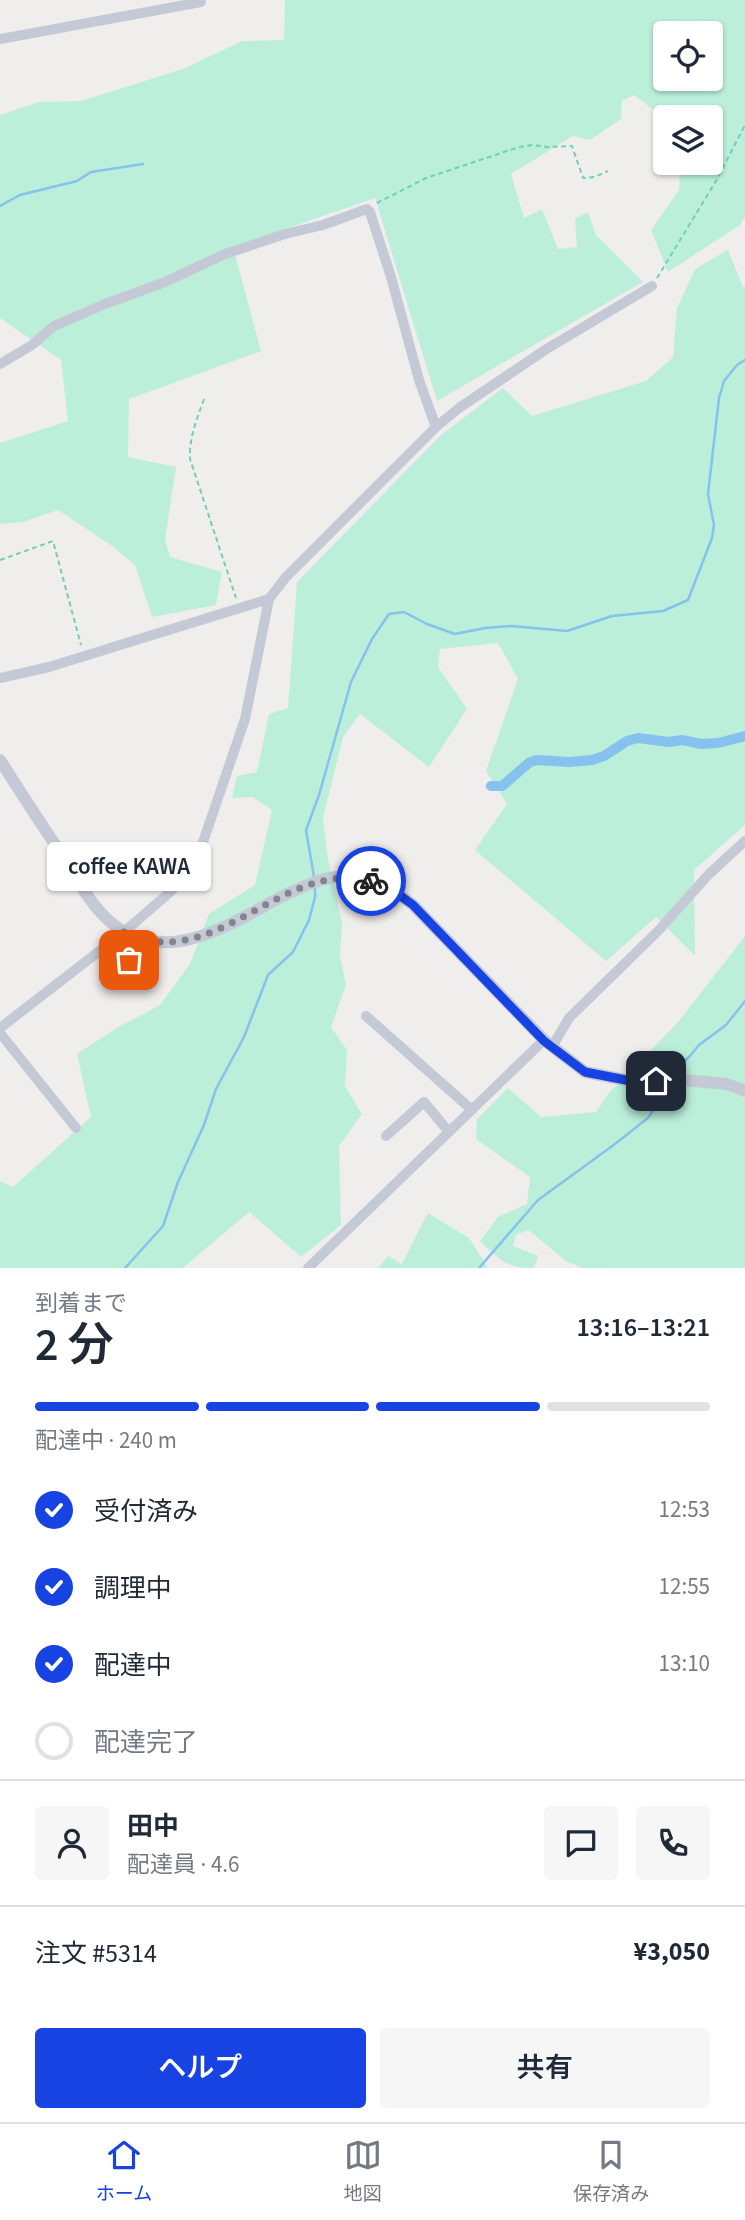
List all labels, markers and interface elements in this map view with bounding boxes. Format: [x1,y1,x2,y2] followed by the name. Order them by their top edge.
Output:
[653,21,723,175] map controls
[653,21,723,91] button: locate
[653,105,723,175] button: layers
[47,841,211,890] callout: coffee KAWA
[336,846,406,916] courier
[68,850,190,883] text: coffee KAWA
[352,862,390,900] icon: bike
[99,930,159,990] pin
[110,941,148,979] icon: bag
[626,1051,686,1111] pin
[637,1062,675,1100] icon: home
[35,1287,127,1320] text: 到着まで
[577,1309,710,1346] text: 13:16–13:21
[35,1313,114,1378] text: 2 分
[35,1424,177,1457] text: 配達中 · 240 m
[35,1491,73,1529] icon: check
[94,1493,198,1530] text: 受付済み
[659,1493,710,1526] text: 12:53
[35,1568,73,1606] icon: check
[94,1570,172,1607] text: 調理中
[659,1570,710,1603] text: 12:55
[35,1645,73,1683] icon: check
[94,1647,172,1684] text: 配達中
[659,1647,710,1680] text: 13:10
[94,1724,198,1761] text: 配達完了
[35,1806,109,1880] button: person
[544,1806,618,1880] button: chat
[636,1806,710,1880] button: phone
[127,1808,179,1845] text: 田中
[127,1848,240,1881] text: 配達員 · 4.6
[634,1933,710,1970] text: ¥3,050
[35,1935,157,1972] text: 注文 #5314
[35,2028,366,2108] button: ヘルプ
[380,2028,710,2108] button: 共有
[96,2136,152,2208] tab: ホーム
[344,2136,382,2208] tab: 地図
[573,2136,649,2208] tab: 保存済み

